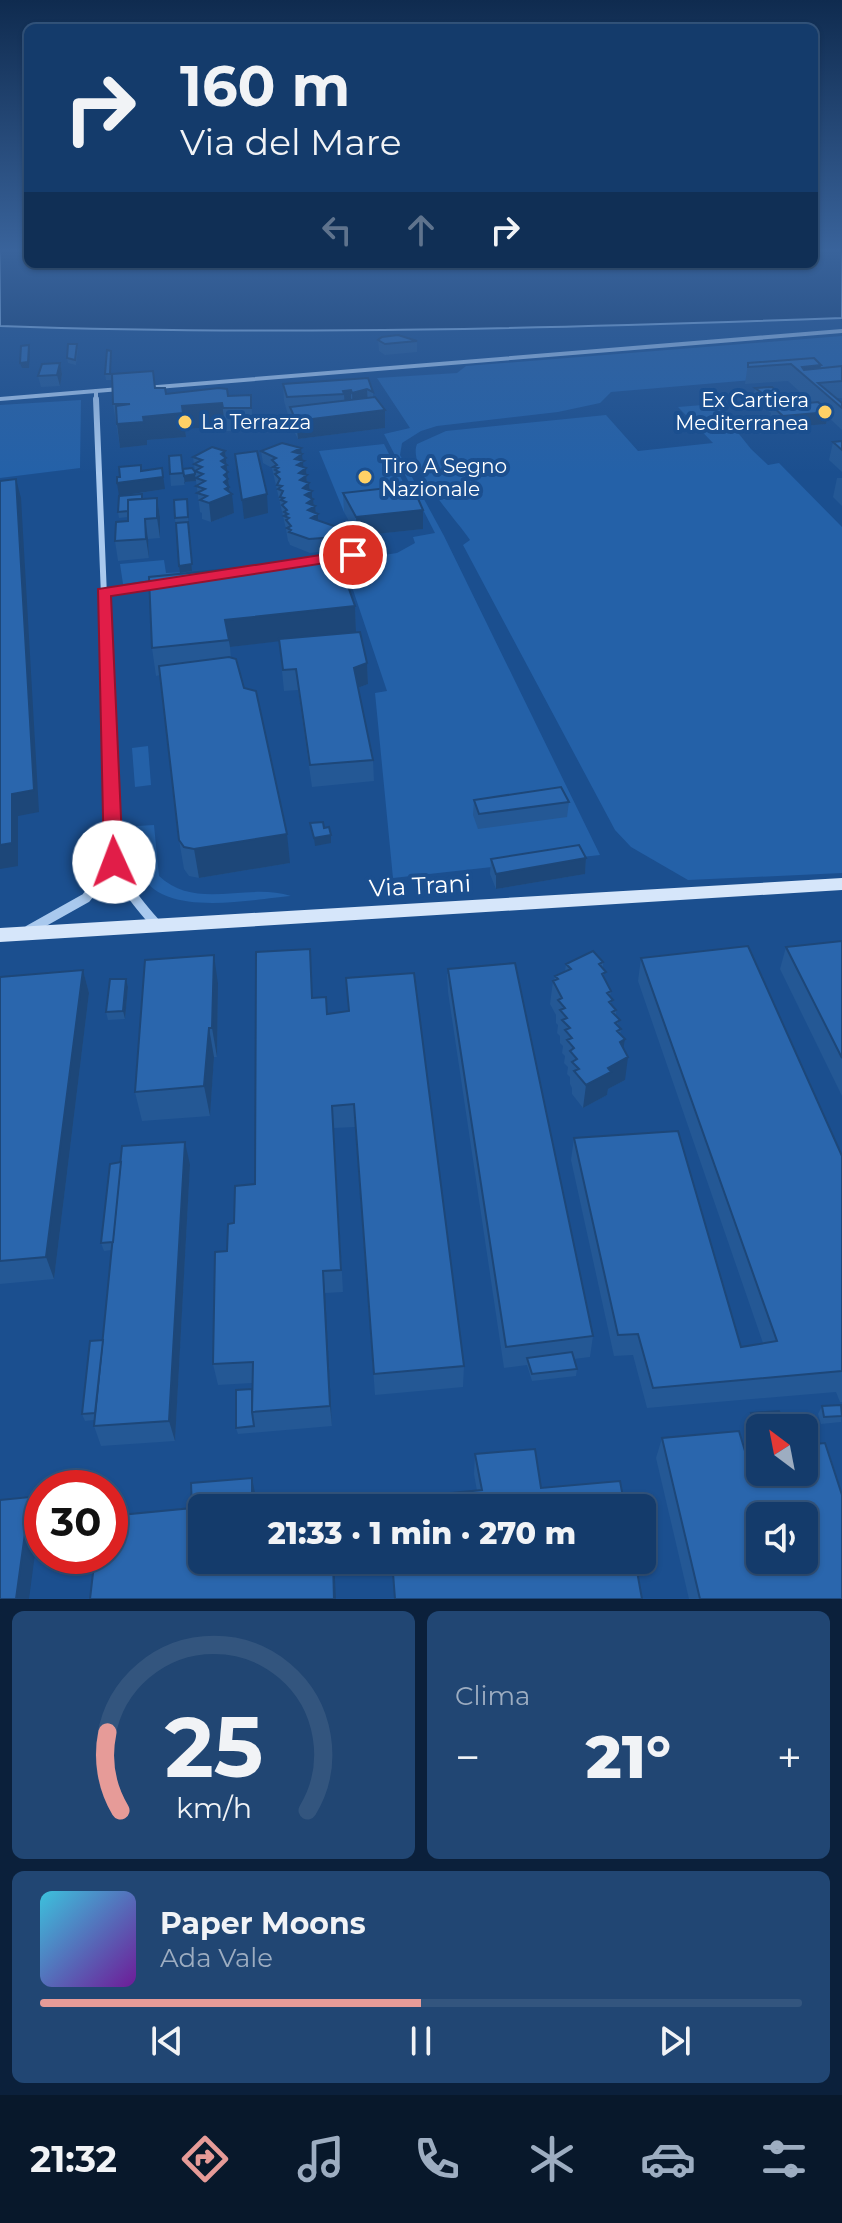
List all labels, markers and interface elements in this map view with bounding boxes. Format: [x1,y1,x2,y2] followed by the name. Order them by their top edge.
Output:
[180,52,350,120] text: 160 m
[48,56,152,160] icon: right
[180,120,401,164] text: Via del Mare
[315,208,359,252] icon: left
[399,208,443,252] icon: ahead
[483,208,527,252] icon: right
[675,388,809,435] place label: Ex Cartiera Mediterranea
[816,403,834,421] marker: Ex Cartiera Mediterranea
[201,410,311,434] place label: La Terrazza
[176,413,194,431] marker: La Terrazza
[381,454,507,501] place label: Tiro A Segno Nazionale
[356,468,374,486] marker: Tiro A Segno Nazionale
[319,521,387,589] pin
[331,533,375,577] icon: arrive
[72,820,156,904] position arrow
[368,868,472,903] street label: Via Trani
[746,1414,818,1486] north arrow
[746,1414,818,1574] map controls
[24,1470,128,1574] speed limit sign: 30
[746,1502,818,1574] button: sound
[268,1515,576,1552] text: 21:33 · 1 min · 270 m
[455,1680,530,1712] text: Clima
[164,1696,263,1798] text: 25
[586,1720,671,1793] text: 21°
[455,1730,480,1784] text: −
[777,1730,802,1784] text: +
[175,1790,252,1825] text: km/h
[160,1905,366,1942] text: Paper Moons
[160,1942,273,1974] text: Ada Vale
[145,2019,189,2063] icon: previous
[399,2019,443,2063] icon: pause
[653,2019,697,2063] icon: next
[177,2131,233,2187] icon: directions
[293,2131,349,2187] icon: music
[409,2131,465,2187] icon: phone
[524,2131,580,2187] icon: climate
[640,2131,696,2187] icon: car
[756,2131,812,2187] icon: filters
[30,2137,117,2181] text: 21:32

